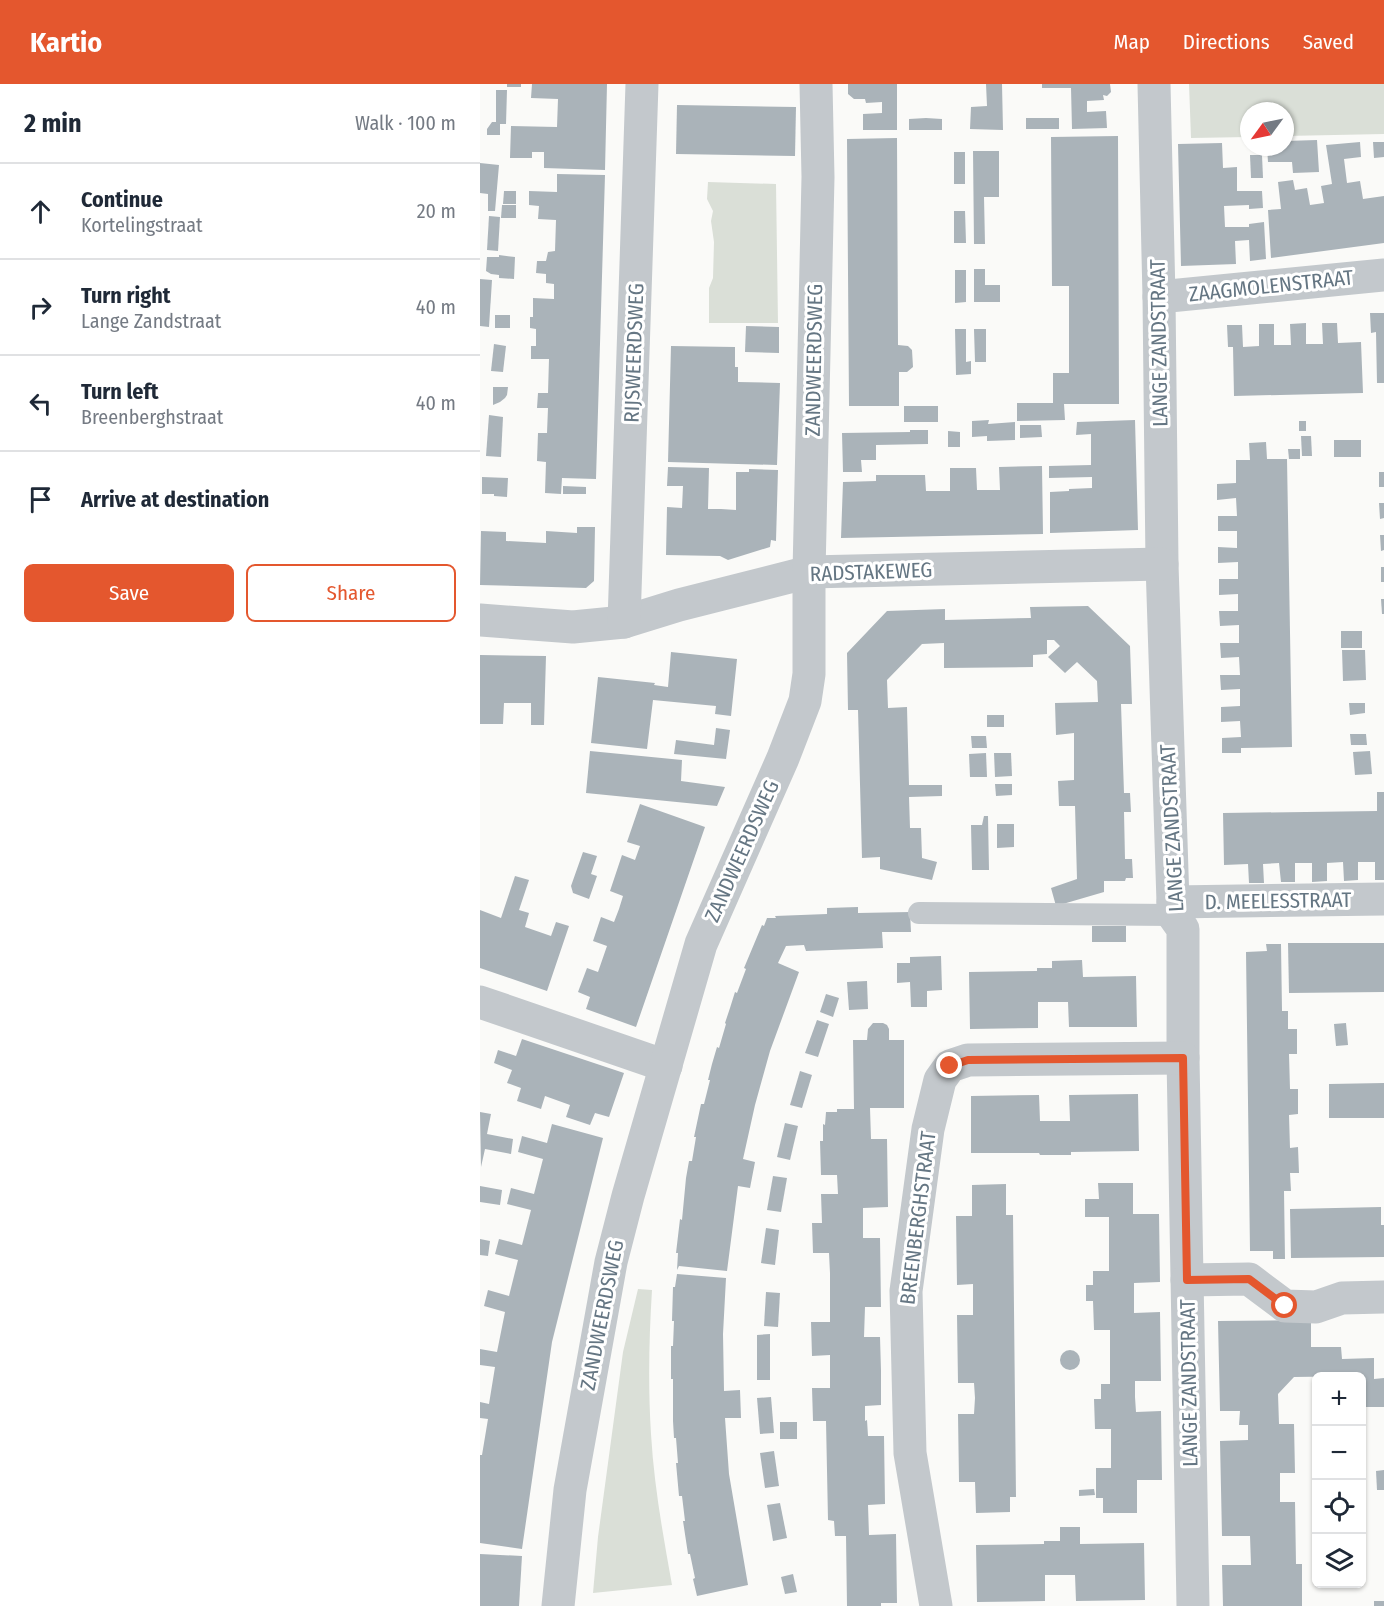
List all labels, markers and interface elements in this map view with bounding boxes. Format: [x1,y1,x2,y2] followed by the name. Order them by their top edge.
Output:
[30,26,102,59] text: Kartio
[1113,29,1150,55] text: Map
[1183,29,1270,55] text: Directions
[1303,29,1354,55] text: Saved
[1240,102,1294,156] north arrow
[24,108,82,139] text: 2 min
[355,111,456,135] text: Walk · 100 m
[81,186,163,213] text: Continue
[24,195,57,228] icon: ahead
[417,199,456,223] text: 20 m
[81,213,203,237] text: Kortelingstraat
[1145,259,1173,427] street label: LANGE ZANDSTRAAT
[1187,264,1355,308] street label: ZAAGMOLENSTRAAT
[81,282,170,309] text: Turn right
[619,283,649,423] street label: RIJSWEERDSWEG
[800,284,828,436] street label: ZANDWEERDSWEG
[24,291,57,324] icon: right
[416,295,456,319] text: 40 m
[81,309,221,333] text: Lange Zandstraat
[81,378,159,405] text: Turn left
[24,387,57,420] icon: left
[416,391,456,415] text: 40 m
[81,405,223,429] text: Breenberghstraat
[24,483,57,516] icon: arrive
[81,486,269,513] text: Arrive at destination
[809,557,933,587] street label: RADSTAKEWEG
[24,564,234,622] button: Save
[246,564,456,622] button: Share
[1155,743,1189,912] street label: LANGE ZANDSTRAAT
[699,776,785,926] street label: ZANDWEERDSWEG
[1204,887,1352,915] street label: D. MEELESSTRAAT
[936,1052,962,1078] route end
[894,1129,942,1306] street label: BREENBERGHSTRAAT
[575,1238,629,1392] street label: ZANDWEERDSWEG
[1271,1292,1297,1318] route start
[1175,1299,1203,1467] street label: LANGE ZANDSTRAAT
[1312,1372,1366,1588] map controls
[1312,1372,1366,1426] button: +
[1312,1426,1366,1480] button: −
[1312,1480,1366,1534] button: locate
[1312,1534,1366,1588] button: layers

